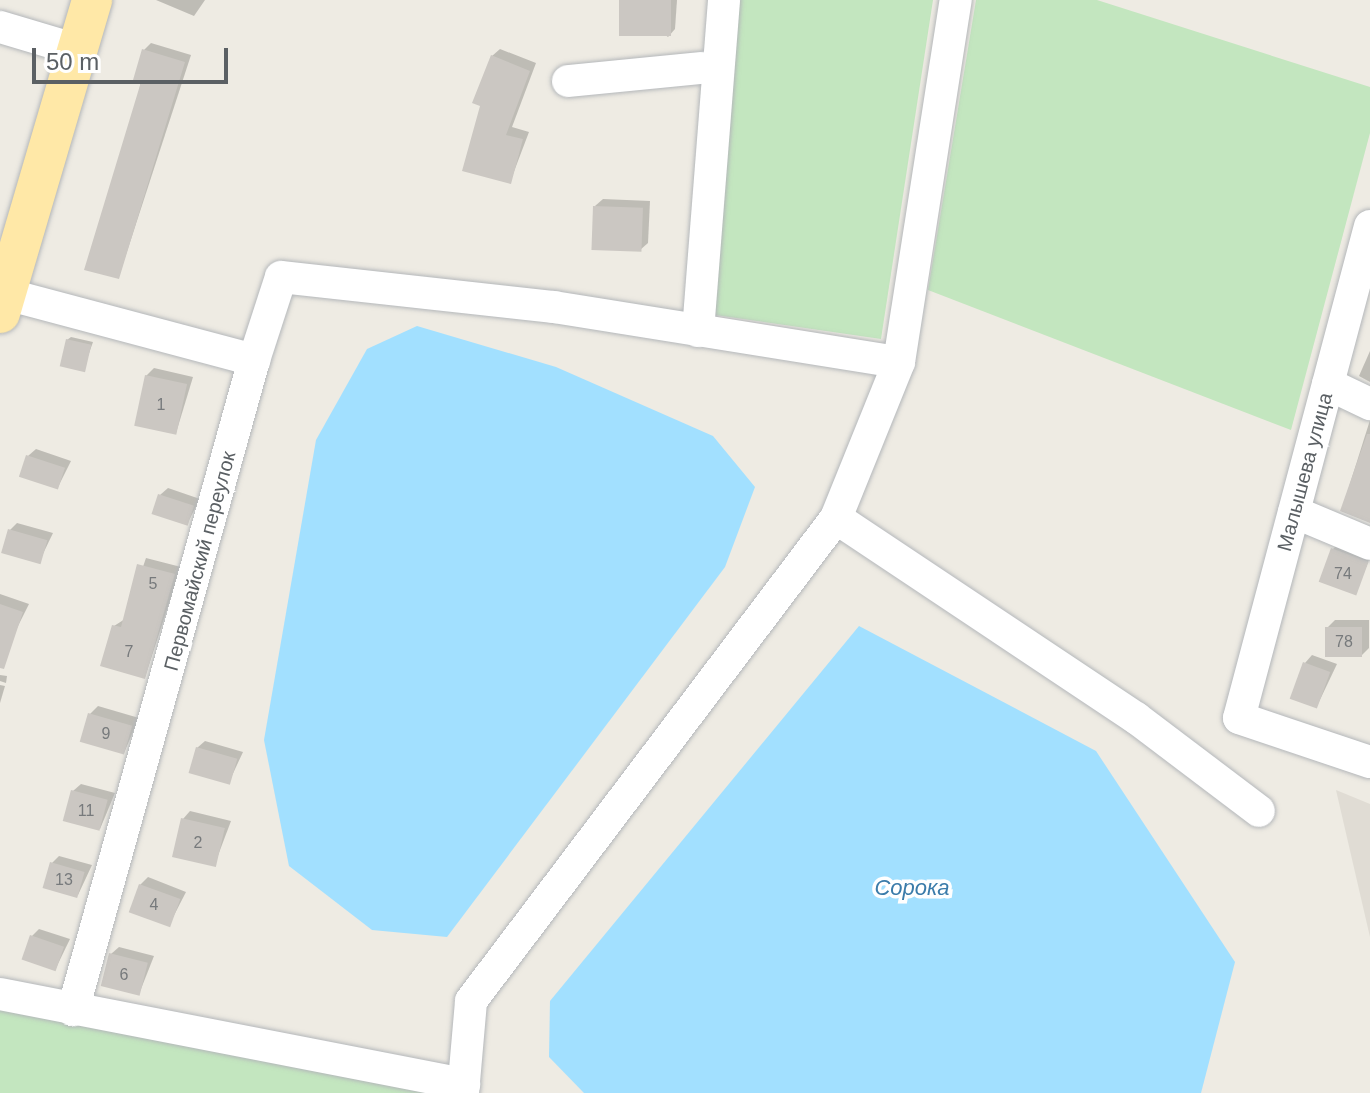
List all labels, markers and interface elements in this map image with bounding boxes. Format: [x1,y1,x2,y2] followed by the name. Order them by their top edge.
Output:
[36,32,232,82] scale bar
[46,48,99,75] text: 50 m
[1272,390,1338,554] street label: Малышева улица
[157,395,165,415] house number: 1
[159,449,241,673] street label: Первомайский переулок
[1334,564,1352,584] house number: 74
[149,574,157,594] house number: 5
[1335,632,1353,652] house number: 78
[125,642,133,662] house number: 7
[102,724,110,744] house number: 9
[78,801,94,821] house number: 11
[194,833,202,853] house number: 2
[55,870,73,890] house number: 13
[874,875,950,901] water label: Сорока
[150,895,158,915] house number: 4
[120,965,128,985] house number: 6

